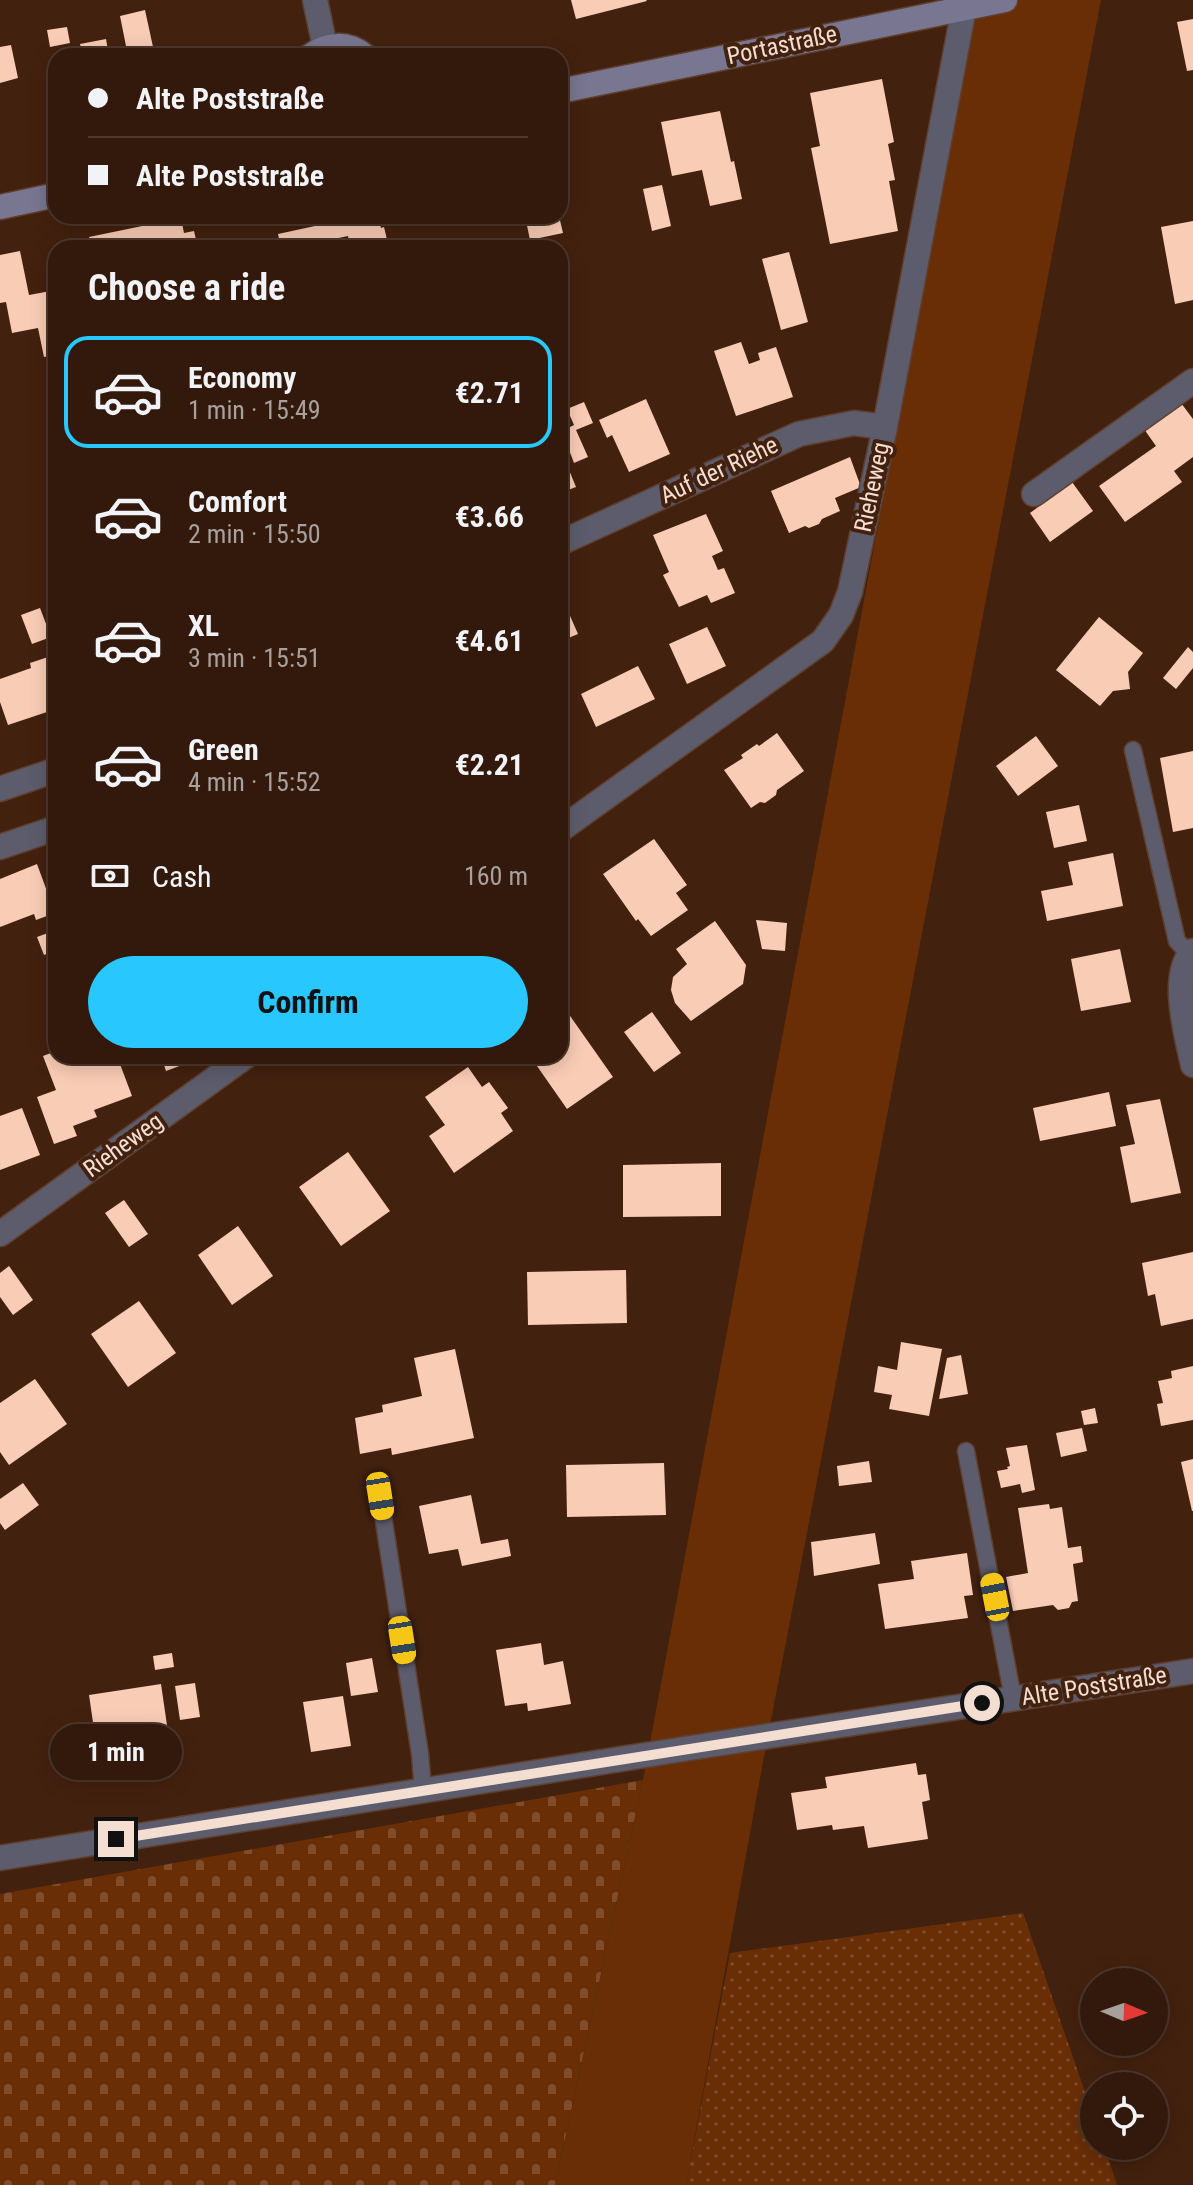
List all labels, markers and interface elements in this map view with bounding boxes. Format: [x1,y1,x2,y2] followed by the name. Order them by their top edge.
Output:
[724,20,840,70] street label: Portastraße
[136,81,324,116] text: Alte Poststraße
[136,158,324,193] text: Alte Poststraße
[88,267,285,309] text: Choose a ride
[92,356,164,428] icon: car
[188,360,296,395] text: Economy
[455,375,524,410] text: €2.71
[188,395,321,425] text: 1 min · 15:49
[656,431,782,509] street label: Auf der Riehe
[849,440,895,534] street label: Rieheweg
[92,480,164,552] icon: car
[188,484,287,519] text: Comfort
[455,499,524,534] text: €3.66
[188,519,321,549] text: 2 min · 15:50
[92,604,164,676] icon: car
[188,608,219,643] text: XL
[455,623,524,658] text: €4.61
[188,643,321,673] text: 3 min · 15:51
[92,728,164,800] icon: car
[188,732,259,767] text: Green
[455,747,524,782] text: €2.21
[188,767,321,797] text: 4 min · 15:52
[88,854,132,898] icon: cash
[152,859,212,894] text: Cash
[464,861,528,891] text: 160 m
[88,956,528,1048] button: Confirm
[78,1107,168,1183] street label: Rieheweg
[364,1470,396,1522] car
[979,1571,1011,1623] car
[386,1614,418,1666] car
[1019,1661,1169,1711] street label: Alte Poststraße
[964,1685,1000,1721] route start
[50,1723,182,1779] callout: 1 min
[87,1737,145,1767] text: 1 min
[98,1821,134,1857] route end
[1080,1968,1168,2056] north arrow
[1080,1968,1168,2160] map controls
[1080,2072,1168,2160] button: locate

